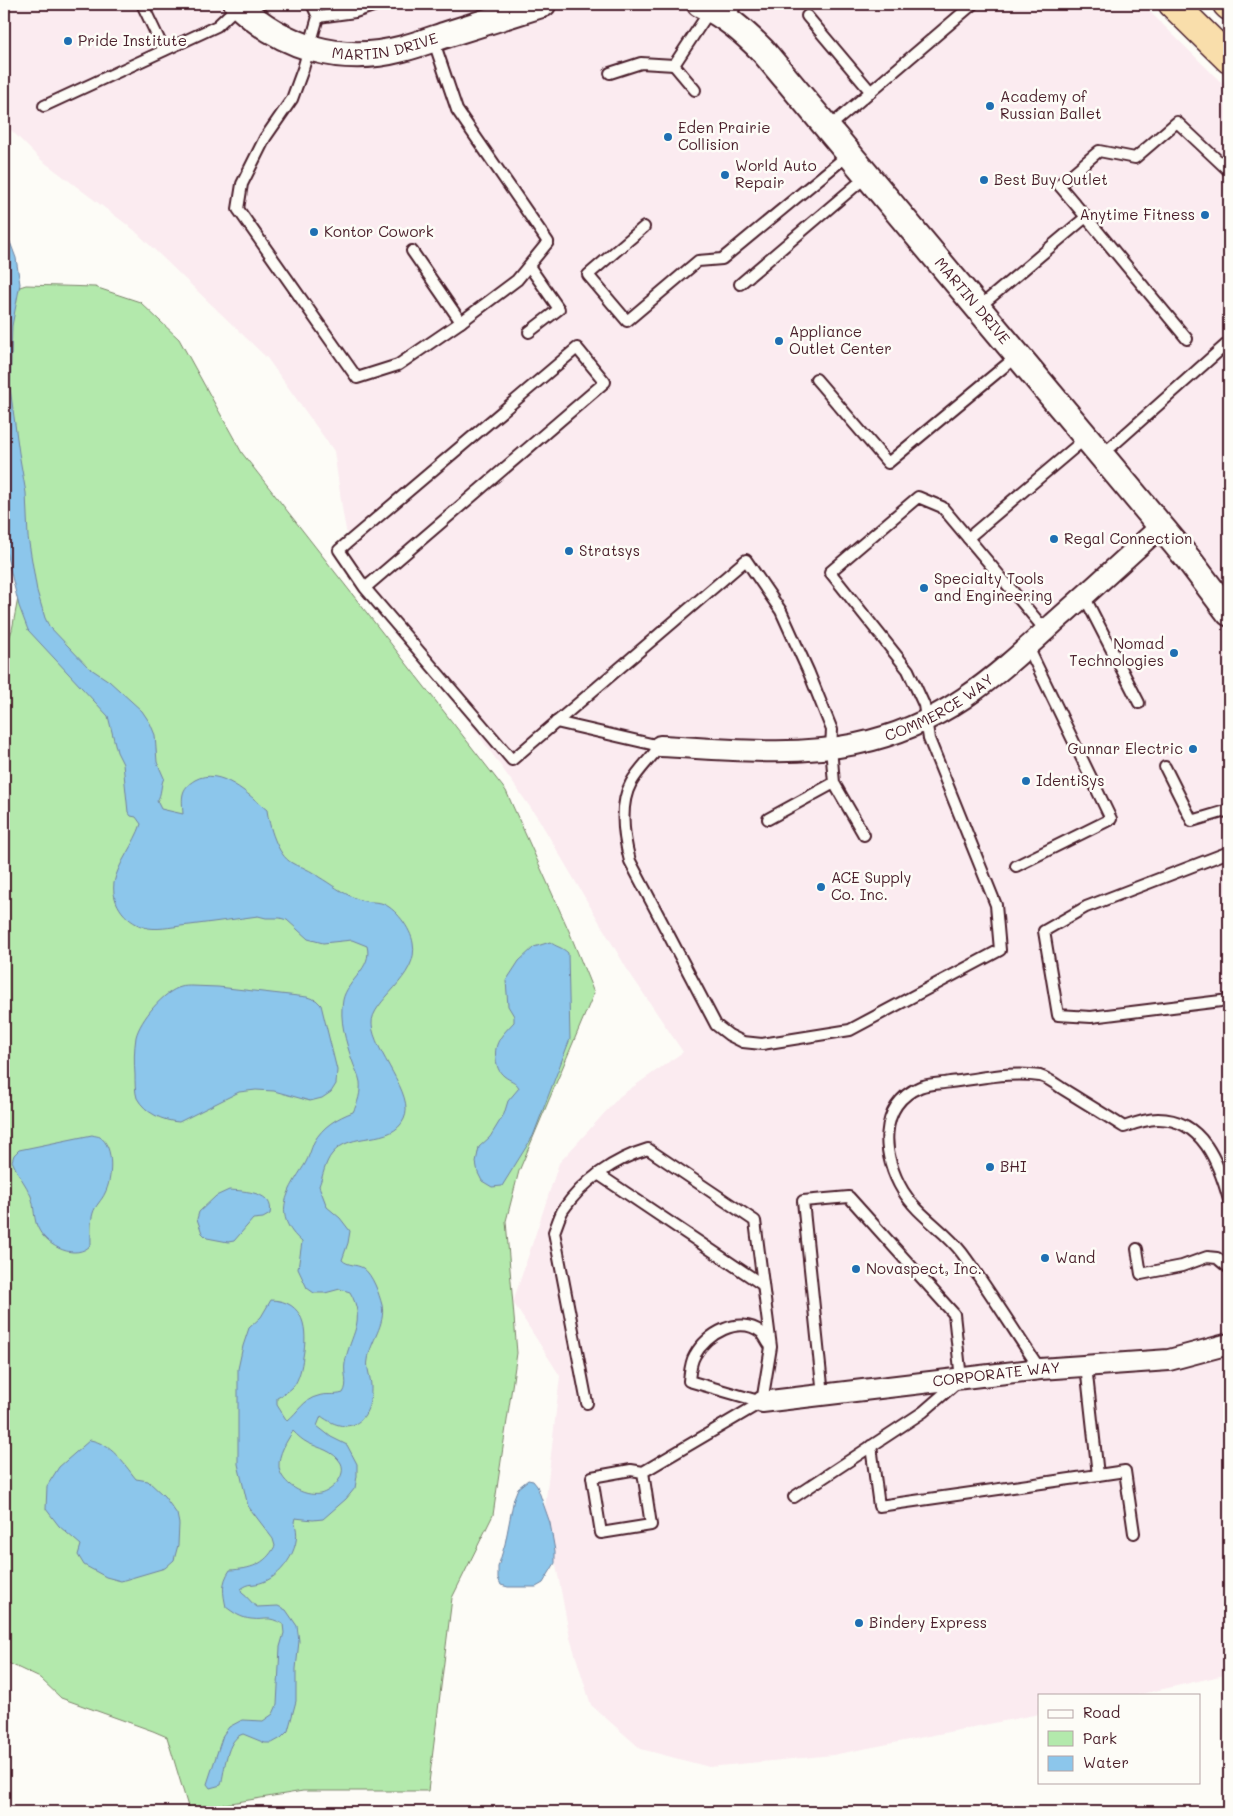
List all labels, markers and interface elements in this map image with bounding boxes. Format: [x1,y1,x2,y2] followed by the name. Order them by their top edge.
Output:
[331,27,440,64] street label: MARTIN DRIVE
[78,30,187,50] place label: Pride Institute
[62,35,74,47] marker: Pride Institute
[1000,86,1102,123] place label: Academy of Russian Ballet
[984,100,996,112] marker: Academy of Russian Ballet
[678,117,771,154] place label: Eden Prairie Collision
[662,131,674,143] marker: Eden Prairie Collision
[735,155,817,192] place label: World Auto Repair
[719,169,731,181] marker: World Auto Repair
[994,169,1108,189] place label: Best Buy Outlet
[978,174,990,186] marker: Best Buy Outlet
[1079,204,1195,224] place label: Anytime Fitness
[1199,209,1211,221] marker: Anytime Fitness
[324,221,434,241] place label: Kontor Cowork
[308,226,320,238] marker: Kontor Cowork
[931,253,1015,348] street label: MARTIN DRIVE
[789,321,892,358] place label: Appliance Outlet Center
[773,335,785,347] marker: Appliance Outlet Center
[1064,528,1192,548] place label: Regal Connection
[1048,533,1060,545] marker: Regal Connection
[579,540,640,560] place label: Stratsys
[563,545,575,557] marker: Stratsys
[934,568,1052,605] place label: Specialty Tools and Engineering
[918,582,930,594] marker: Specialty Tools and Engineering
[1069,633,1164,670] place label: Nomad Technologies
[1168,647,1180,659] marker: Nomad Technologies
[882,669,997,745] street label: COMMERCE WAY
[1067,738,1183,758] place label: Gunnar Electric
[1187,743,1199,755] marker: Gunnar Electric
[1036,770,1104,790] place label: IdentiSys
[1020,775,1032,787] marker: IdentiSys
[831,867,912,904] place label: ACE Supply Co. Inc.
[815,881,827,893] marker: ACE Supply Co. Inc.
[1000,1156,1027,1176] place label: BHI
[984,1161,996,1173] marker: BHI
[1055,1247,1095,1267] place label: Wand
[1039,1252,1051,1264] marker: Wand
[866,1258,982,1278] place label: Novaspect, Inc.
[850,1263,862,1275] marker: Novaspect, Inc.
[931,1357,1061,1391] street label: CORPORATE WAY
[869,1612,987,1632] place label: Bindery Express
[853,1617,865,1629] marker: Bindery Express
[1038,1694,1200,1784] legend
[1083,1702,1120,1722] text: Road
[1083,1728,1117,1748] text: Park
[1083,1752,1129,1772] text: Water

